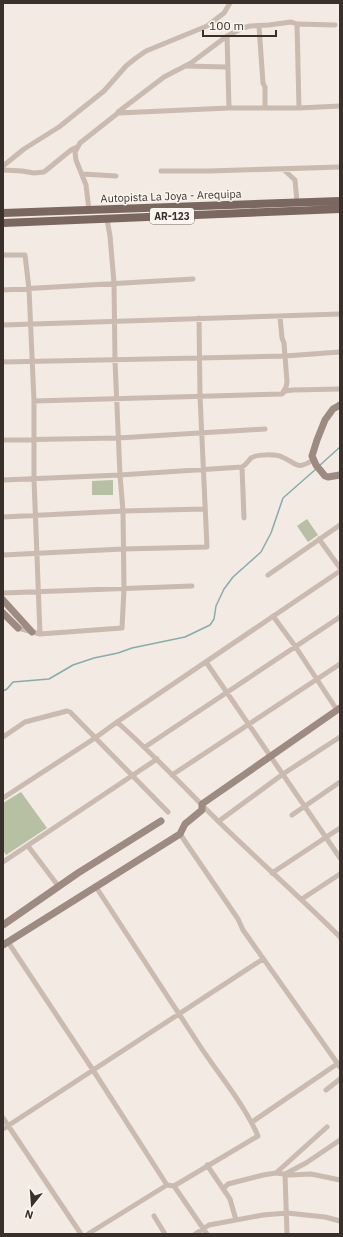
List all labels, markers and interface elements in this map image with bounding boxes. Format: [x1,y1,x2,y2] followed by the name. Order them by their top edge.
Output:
[203,12,276,38] scale bar
[209,18,244,33] text: 100 m
[100,187,242,205] street label: Autopista La Joya - Arequipa
[150,208,194,224] road number: AR-123
[12,1185,52,1225] north arrow
[23,1207,35,1222] text: N

